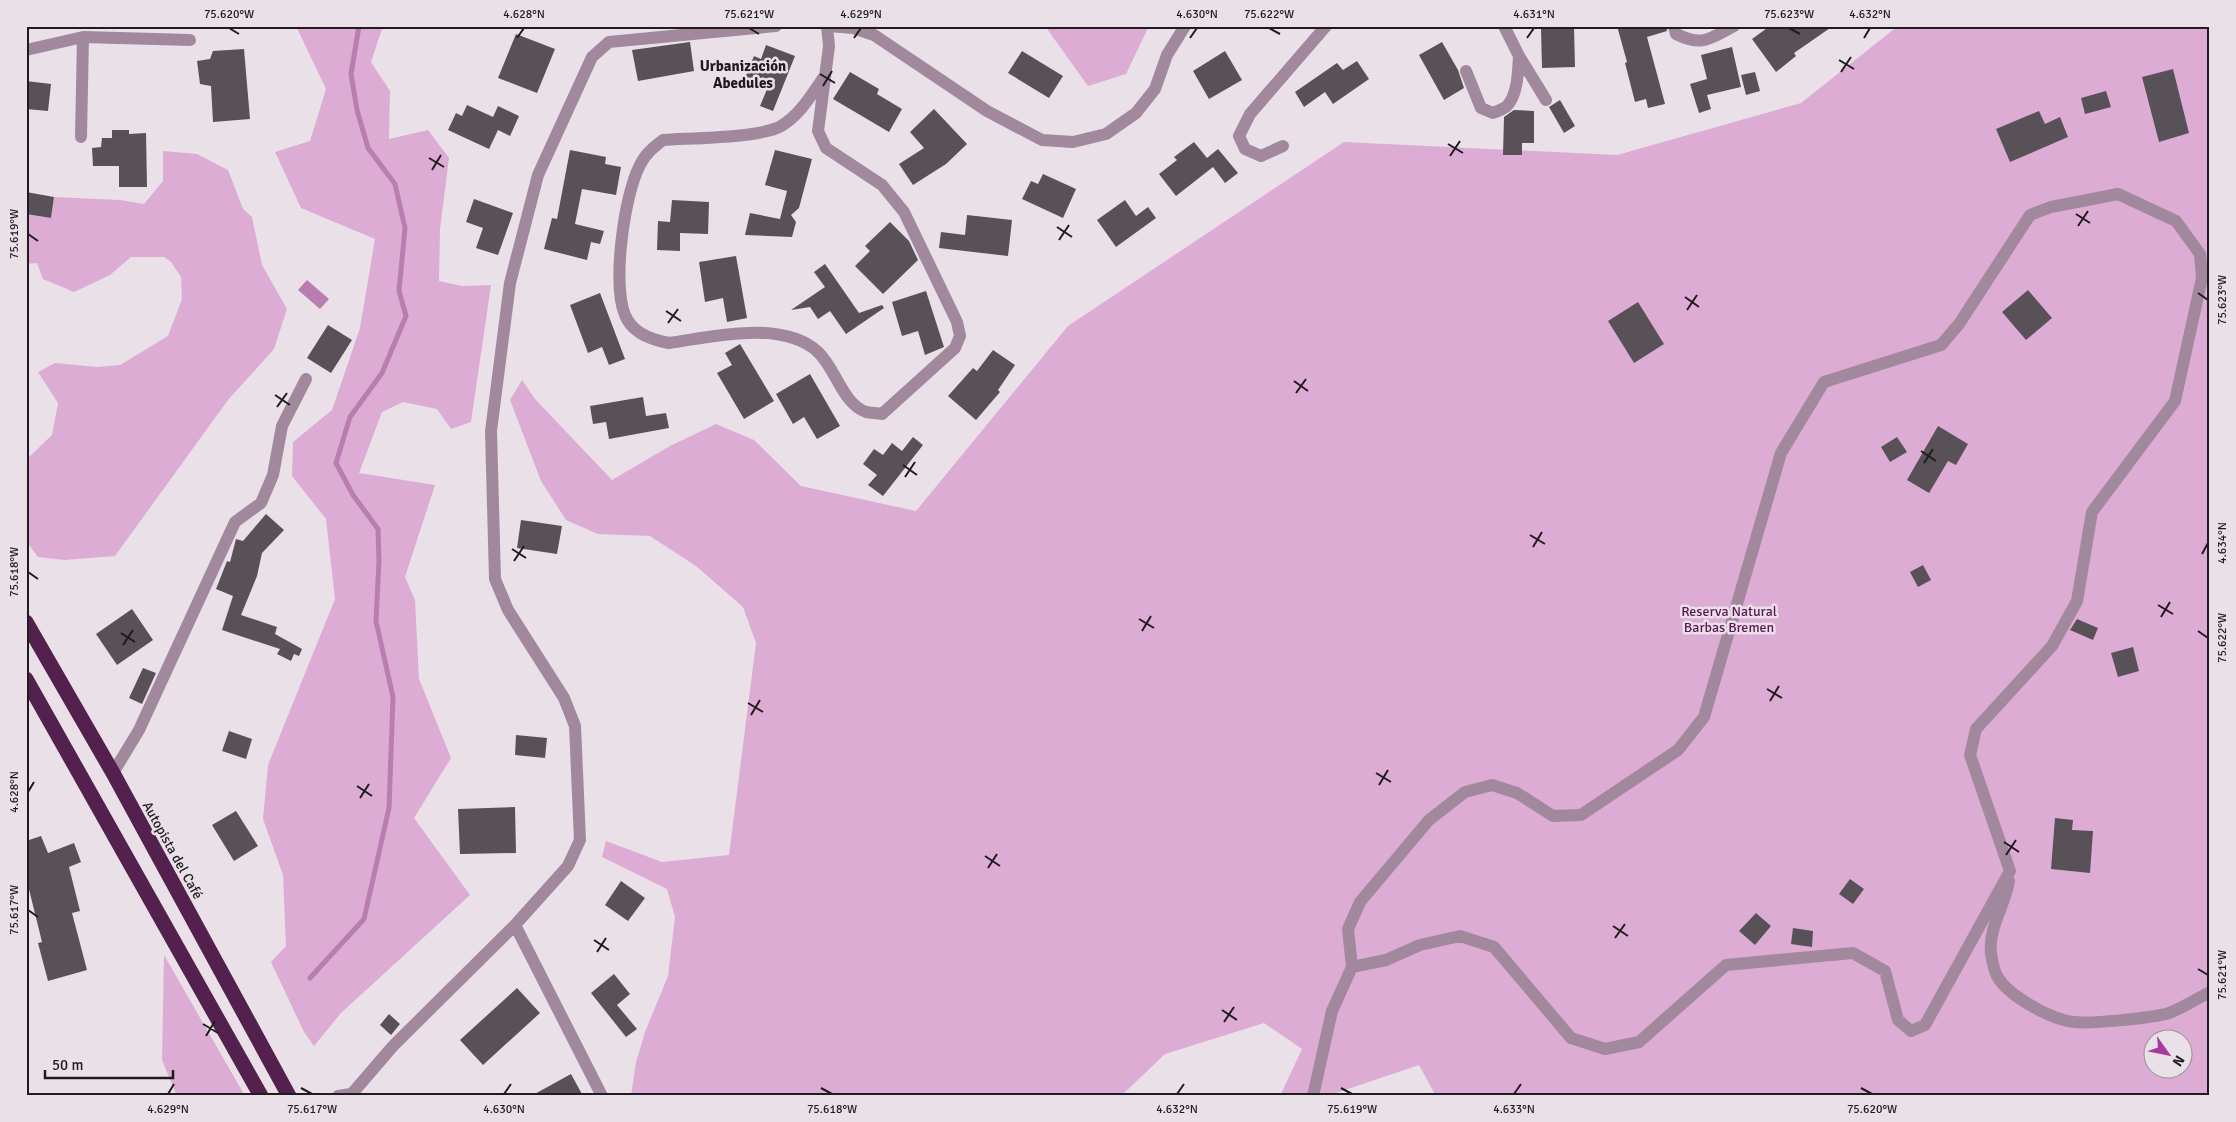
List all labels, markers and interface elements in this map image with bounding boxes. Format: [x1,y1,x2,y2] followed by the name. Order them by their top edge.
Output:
[204,7,254,22] text: 75.620°W
[503,7,545,22] text: 4.628°N
[724,7,774,22] text: 75.621°W
[840,7,882,22] text: 4.629°N
[1176,7,1218,22] text: 4.630°N
[1244,7,1294,22] text: 75.622°W
[1513,7,1555,22] text: 4.631°N
[1764,7,1814,22] text: 75.623°W
[1849,7,1891,22] text: 4.632°N
[700,57,786,92] district label: Urbanización Abedules
[7,209,22,259] text: 75.619°W
[2215,275,2230,325] text: 75.623°W
[2215,522,2230,564] text: 4.634°N
[7,547,22,597] text: 75.618°W
[1681,603,1777,636] park label: Reserva Natural Barbas Bremen
[2215,613,2230,663] text: 75.622°W
[7,771,22,813] text: 4.628°N
[139,798,206,902] street label: Autopista del Café
[7,885,22,935] text: 75.617°W
[2215,950,2230,1000] text: 75.621°W
[2144,1030,2194,1080] north arrow
[45,1047,172,1079] scale bar
[2169,1052,2188,1070] text: N
[52,1056,83,1074] text: 50 m
[147,1102,189,1117] text: 4.629°N
[287,1102,337,1117] text: 75.617°W
[483,1102,525,1117] text: 4.630°N
[807,1102,857,1117] text: 75.618°W
[1156,1102,1198,1117] text: 4.632°N
[1327,1102,1377,1117] text: 75.619°W
[1493,1102,1535,1117] text: 4.633°N
[1847,1102,1897,1117] text: 75.620°W

